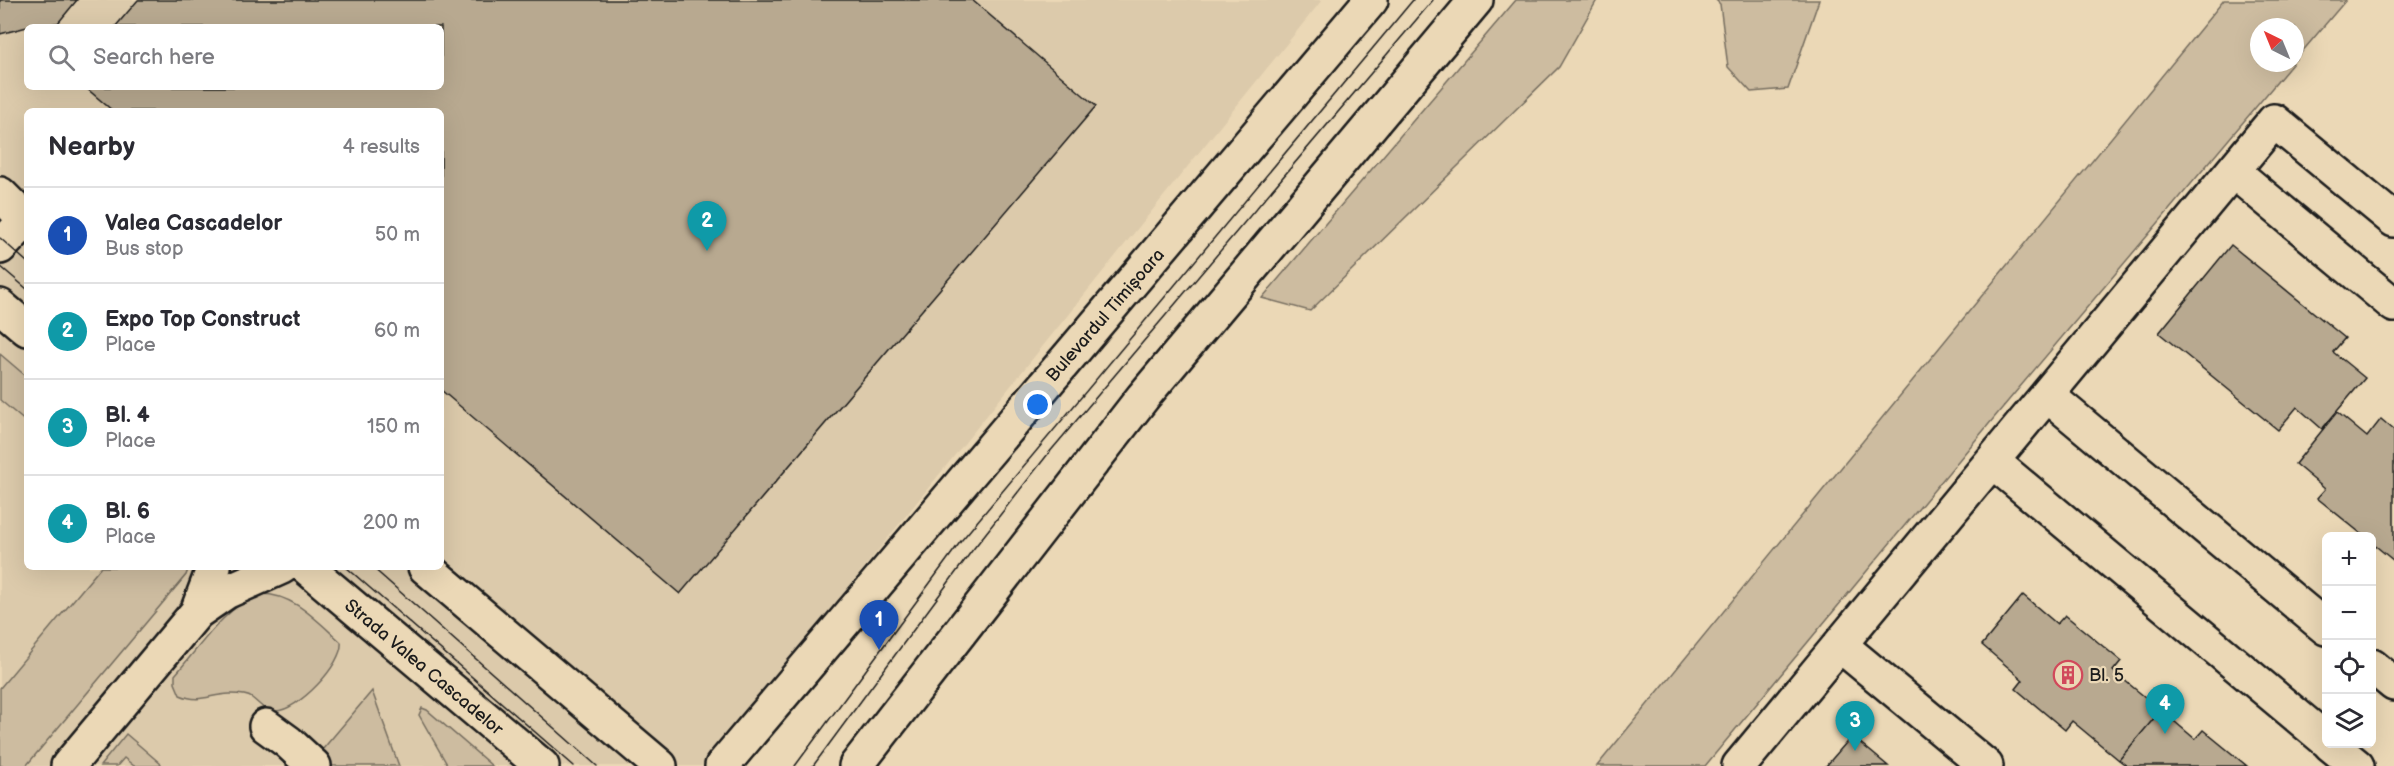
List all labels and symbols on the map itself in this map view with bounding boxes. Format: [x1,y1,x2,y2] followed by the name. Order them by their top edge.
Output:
[2250,18,2304,72] north arrow
[688,202,726,251] pin: 2
[1042,245,1169,386] street label: Bulevardul Timișoara
[1023,390,1052,419] your location
[340,595,508,740] street label: Strada Valea Cascadelor
[860,600,898,650] pin: 1
[2052,659,2084,691] building icon: Bl. 5
[2089,665,2124,686] place label: Bl. 5
[2146,684,2184,734] pin: 4
[1836,702,1874,751] pin: 3

